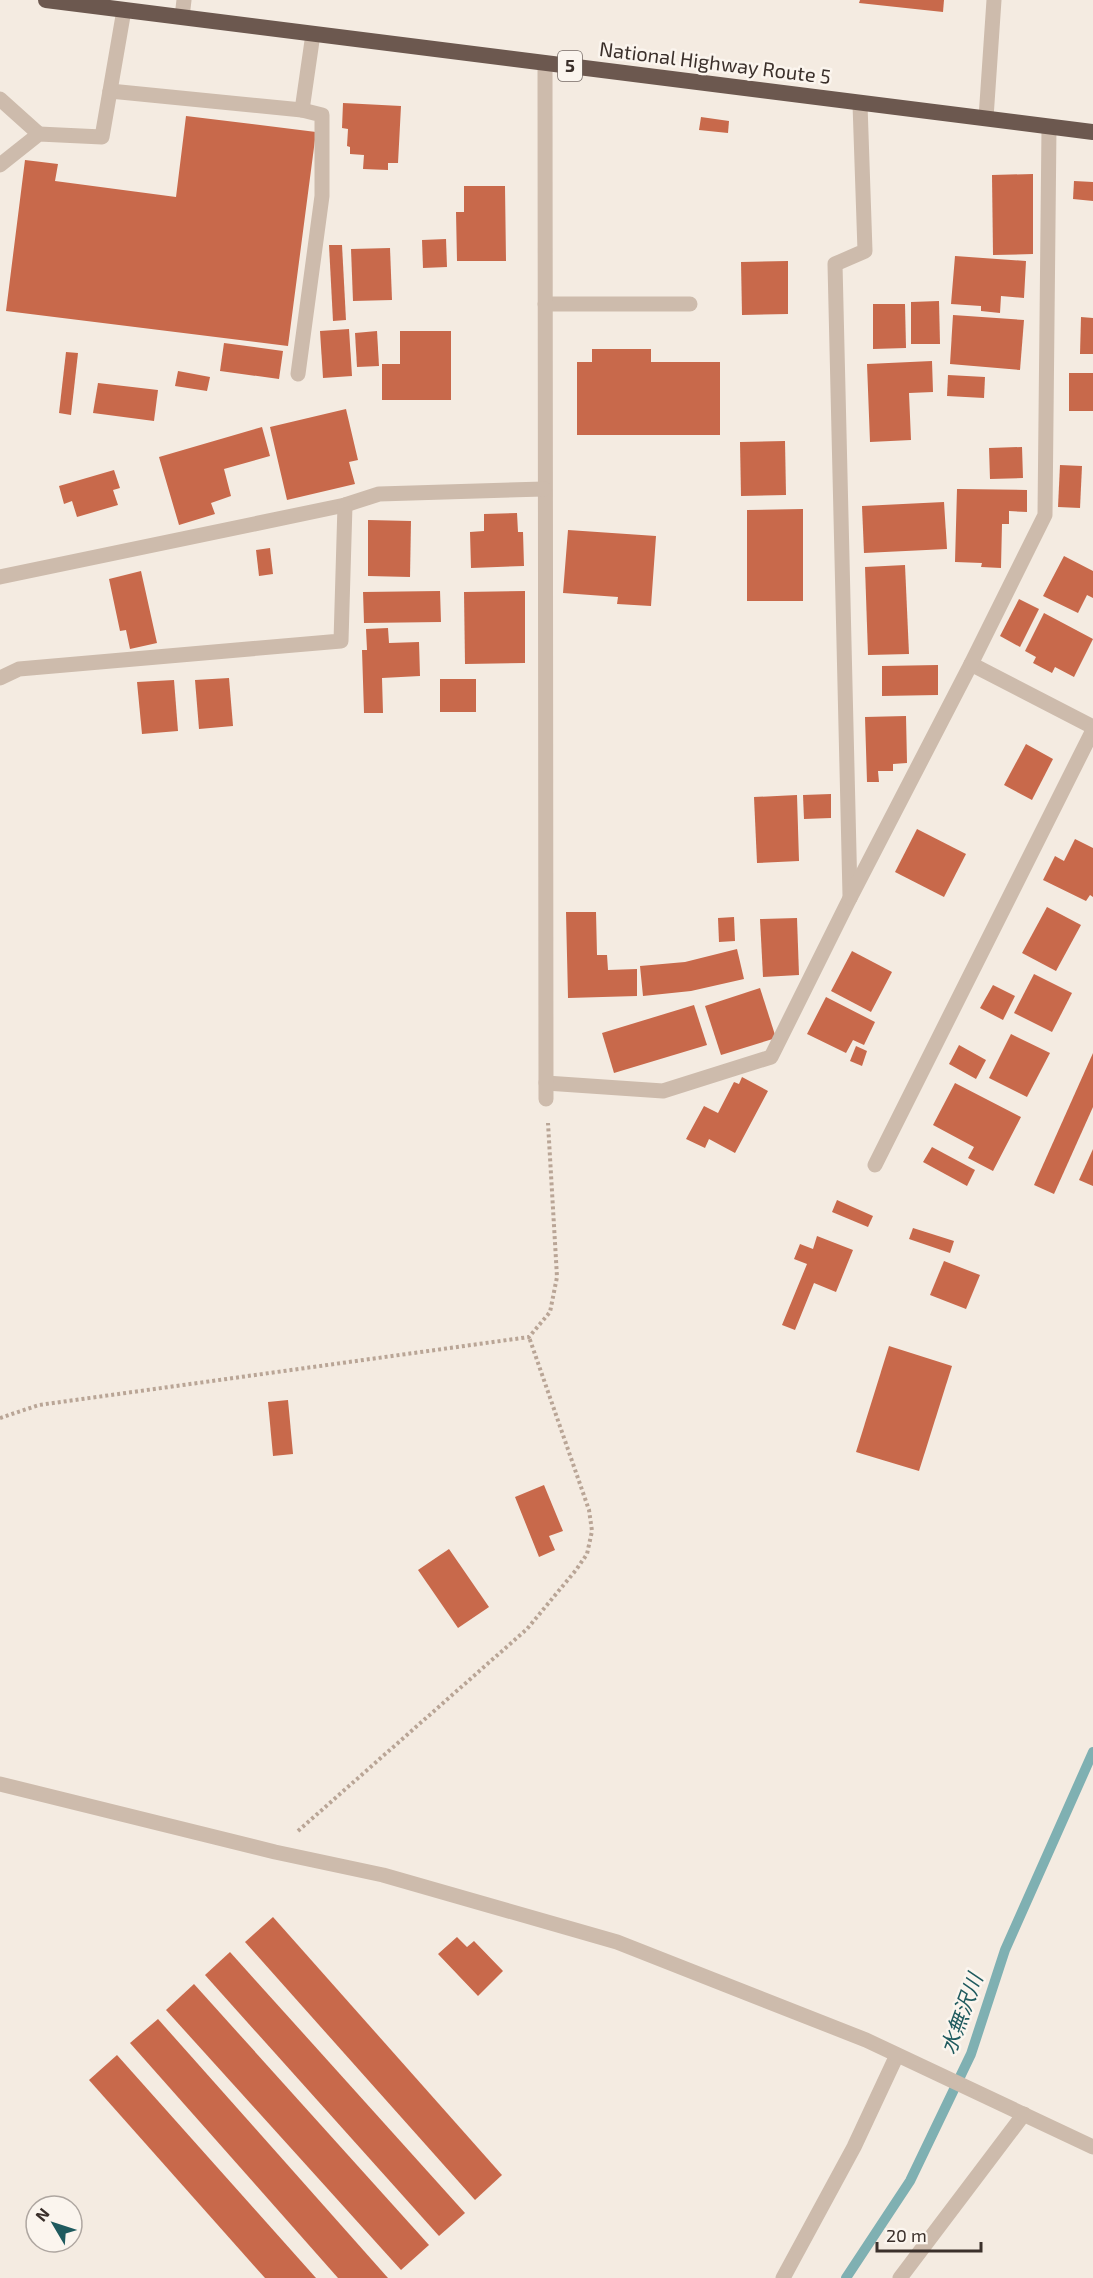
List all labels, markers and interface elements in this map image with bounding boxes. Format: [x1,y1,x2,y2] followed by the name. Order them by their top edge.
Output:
[598,36,832,88] street label: National Highway Route 5
[558,51,582,81] road number: 5
[934,1968,987,2057] water label: 水無沢川
[24,2194,84,2254] north arrow
[31,2204,53,2225] text: N
[877,2215,980,2253] scale bar
[886,2224,927,2246] text: 20 m

